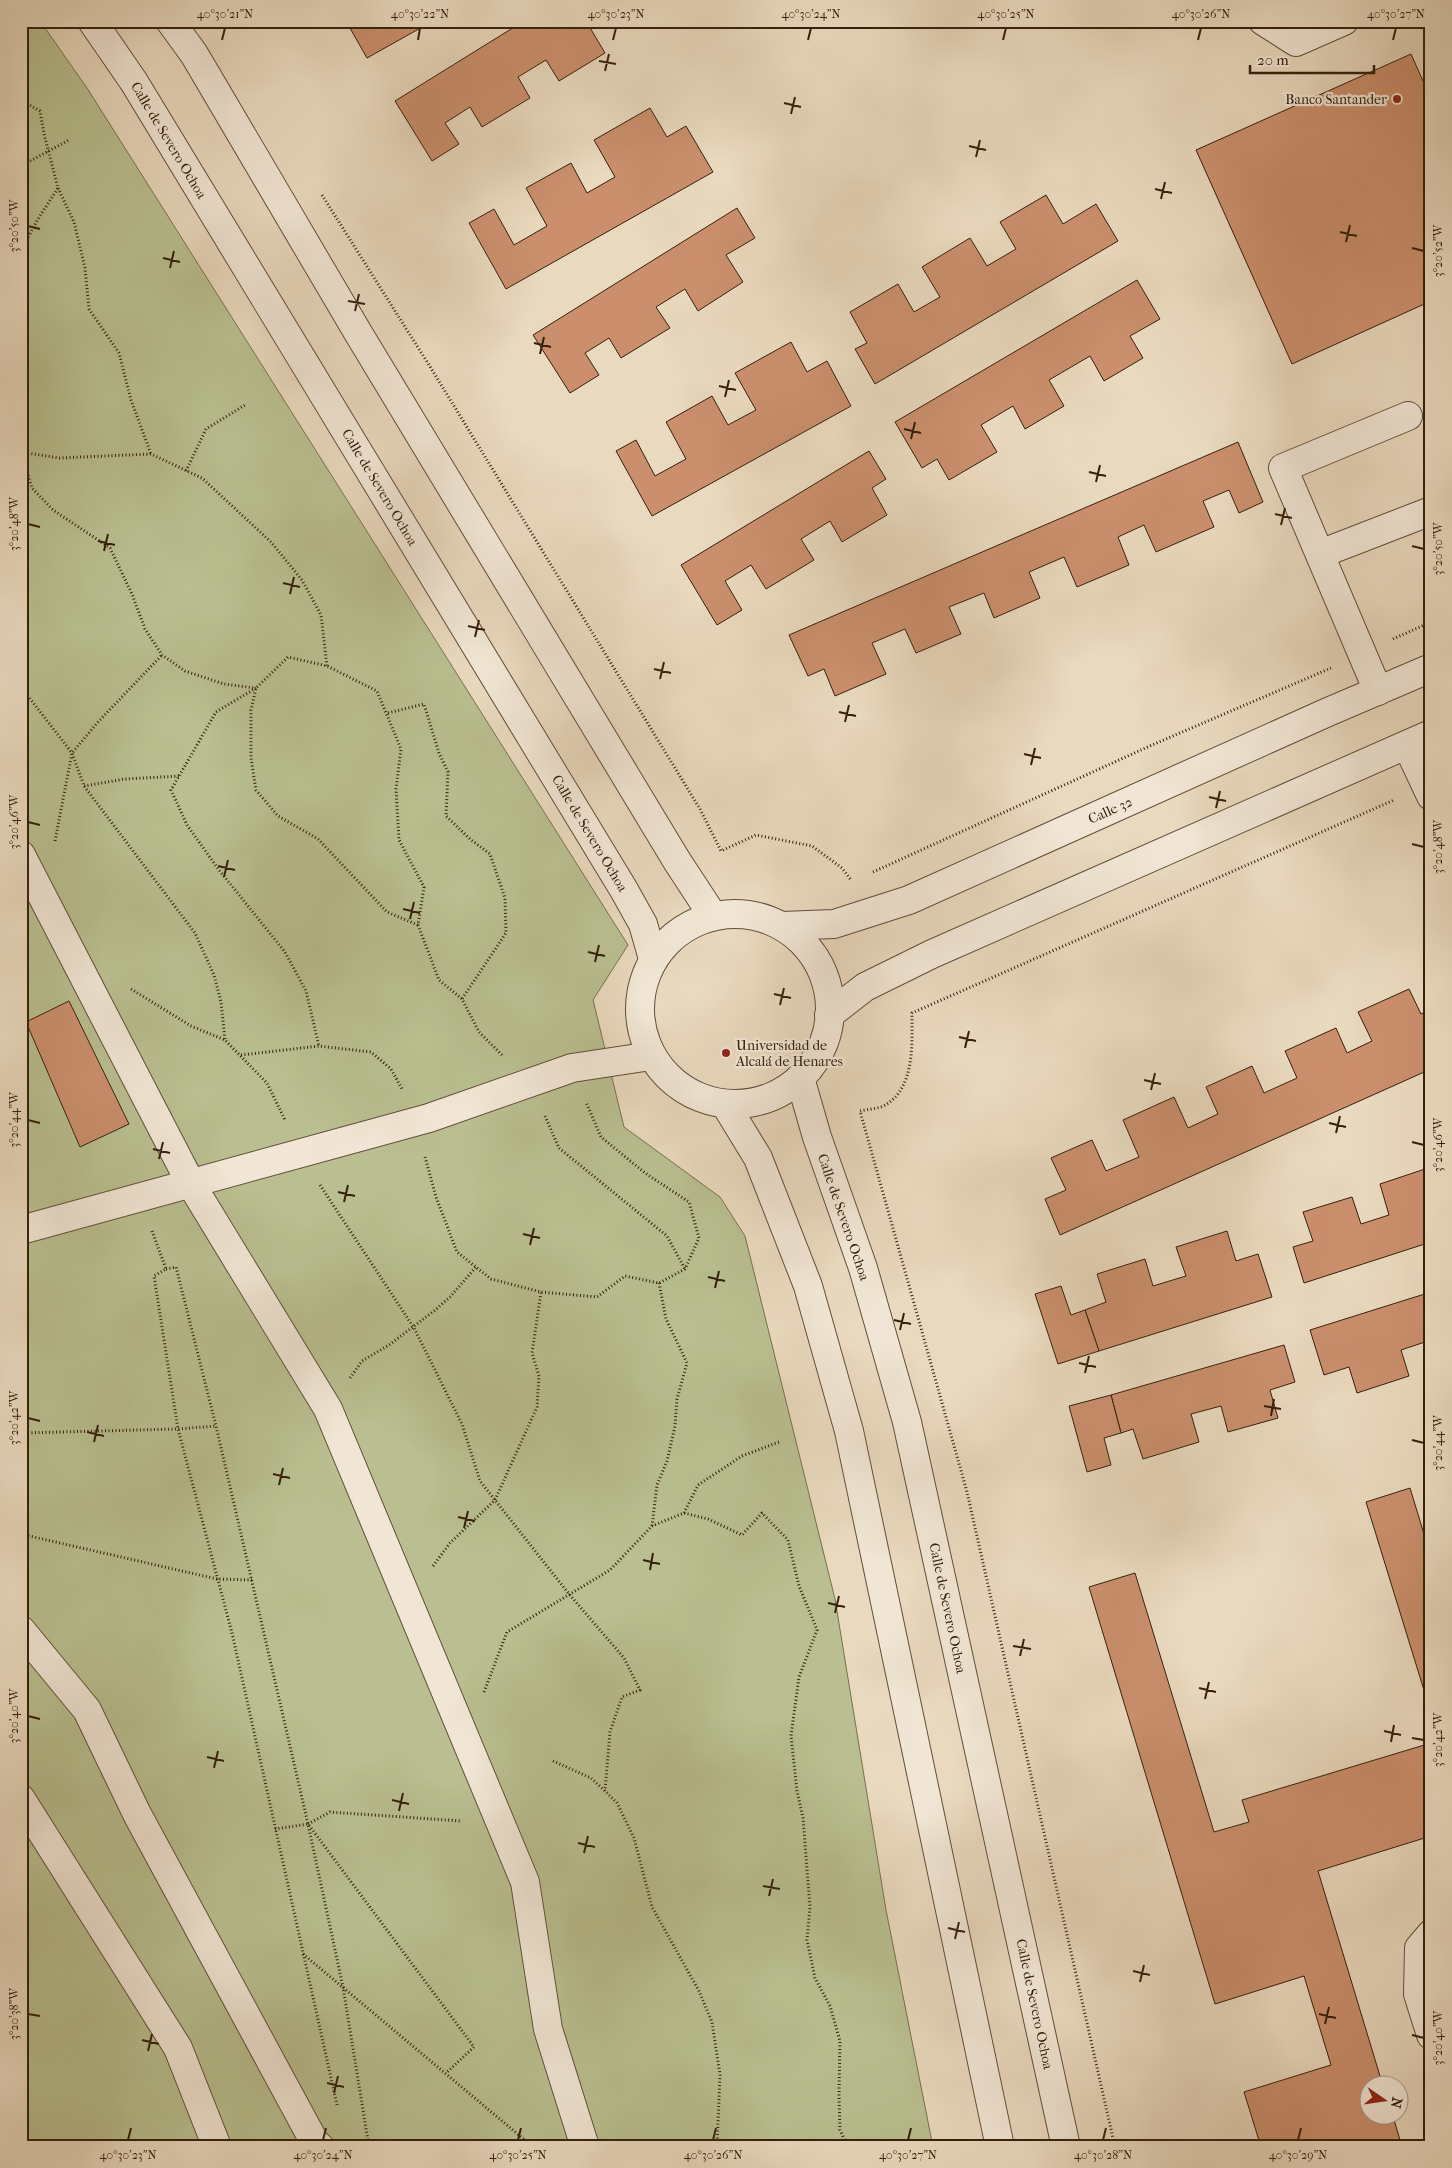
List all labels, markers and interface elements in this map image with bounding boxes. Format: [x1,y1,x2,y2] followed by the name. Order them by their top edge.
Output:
[197,7,253,21] text: 40°30'21"N
[391,7,449,21] text: 40°30'22"N
[587,7,645,21] text: 40°30'23"N
[781,7,841,21] text: 40°30'24"N
[977,7,1035,21] text: 40°30'25"N
[1172,7,1230,21] text: 40°30'26"N
[1367,7,1425,21] text: 40°30'27"N
[1250,42,1373,74] scale bar
[1257,51,1289,69] text: 20 m
[127,79,210,202] street label: Calle de Severo Ochoa
[1285,91,1387,108] place label: Banco Santander
[1391,93,1403,105] marker: Banco Santander
[7,198,21,252] text: 3°20'50"W
[1431,224,1445,277] text: 3°20'52"W
[338,426,421,549] street label: Calle de Severo Ochoa
[7,496,21,551] text: 3°20'48"W
[1431,521,1445,575] text: 3°20'50"W
[548,772,631,895] street label: Calle de Severo Ochoa
[7,793,21,849] text: 3°20'46"W
[1086,793,1135,828] street label: Calle 32
[1431,819,1445,874] text: 3°20'48"W
[735,1037,843,1070] place label: Universidad de Alcalá de Henares
[720,1047,732,1059] marker: Universidad de Alcalá de Henares
[7,1091,21,1148] text: 3°20'44"W
[1431,1116,1445,1172] text: 3°20'46"W
[814,1151,873,1283] street label: Calle de Severo Ochoa
[7,1390,21,1445] text: 3°20'42"W
[1431,1414,1445,1471] text: 3°20'44"W
[925,1541,970,1676] street label: Calle de Severo Ochoa
[7,1687,21,1743] text: 3°20'40"W
[1431,1712,1445,1767] text: 3°20'42"W
[1012,1937,1057,2072] street label: Calle de Severo Ochoa
[7,1987,21,2040] text: 3°20'38"W
[1431,2009,1445,2065] text: 3°20'40"W
[1360,2076,1410,2126] north arrow
[1387,2096,1406,2110] text: N
[99,2148,157,2162] text: 40°30'23"N
[293,2148,353,2162] text: 40°30'24"N
[489,2148,547,2162] text: 40°30'25"N
[684,2148,742,2162] text: 40°30'26"N
[879,2148,937,2162] text: 40°30'27"N
[1074,2148,1132,2162] text: 40°30'28"N
[1269,2148,1327,2162] text: 40°30'29"N

